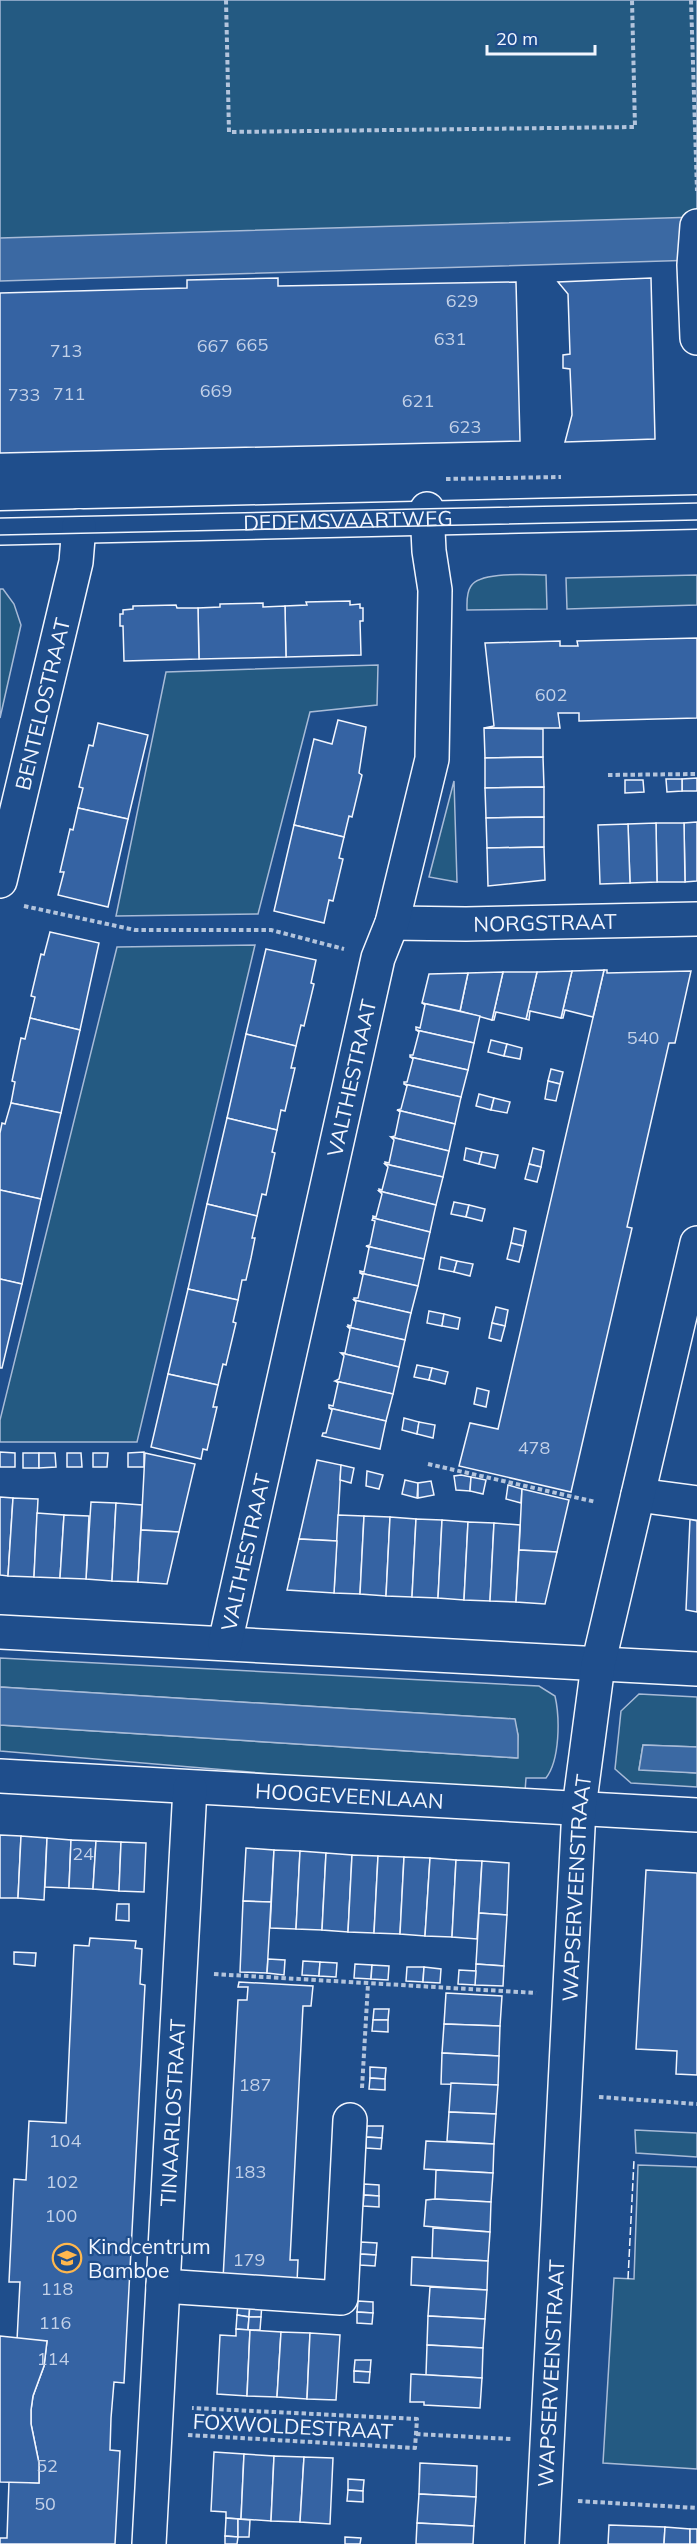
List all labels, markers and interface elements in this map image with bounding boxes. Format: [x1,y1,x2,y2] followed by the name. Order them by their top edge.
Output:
[487,18,595,56] scale bar
[496,27,538,50] text: 20 m
[446,289,478,312] house number: 629
[434,327,466,350] house number: 631
[236,333,268,356] house number: 665
[197,334,229,357] house number: 667
[50,339,82,362] house number: 713
[200,379,232,402] house number: 669
[53,382,85,405] house number: 711
[8,383,40,406] house number: 733
[402,389,434,412] house number: 621
[449,415,481,438] house number: 623
[243,505,453,535] street label: DEDEMSVAARTWEG
[9,615,75,793] street label: BENTELOSTRAAT
[535,683,567,706] house number: 602
[473,908,617,937] street label: NORGSTRAAT
[321,997,381,1159] street label: VALTHESTRAAT
[627,1026,659,1049] house number: 540
[518,1436,550,1459] house number: 478
[215,1471,276,1633] street label: VALTHESTRAAT
[556,1772,596,2002] street label: WAPSERVEENSTRAAT
[254,1777,444,1814] street label: HOOGEVEENLAAN
[72,1842,94,1865] house number: 24
[154,2018,190,2207] street label: TINAARLOSTRAAT
[239,2073,271,2096] house number: 187
[49,2129,81,2152] house number: 104
[234,2160,266,2183] house number: 183
[46,2170,78,2193] house number: 102
[45,2204,77,2227] house number: 100
[88,2233,211,2283] place label: Kindcentrum Bamboe
[51,2242,83,2274] school or university icon: Kindcentrum Bamboe
[233,2248,265,2271] house number: 179
[532,2258,569,2488] street label: WAPSERVEENSTRAAT
[41,2277,73,2300] house number: 118
[39,2311,71,2334] house number: 116
[37,2347,69,2370] house number: 114
[192,2408,394,2444] street label: FOXWOLDESTRAAT
[36,2454,58,2477] house number: 52
[34,2492,56,2515] house number: 50

